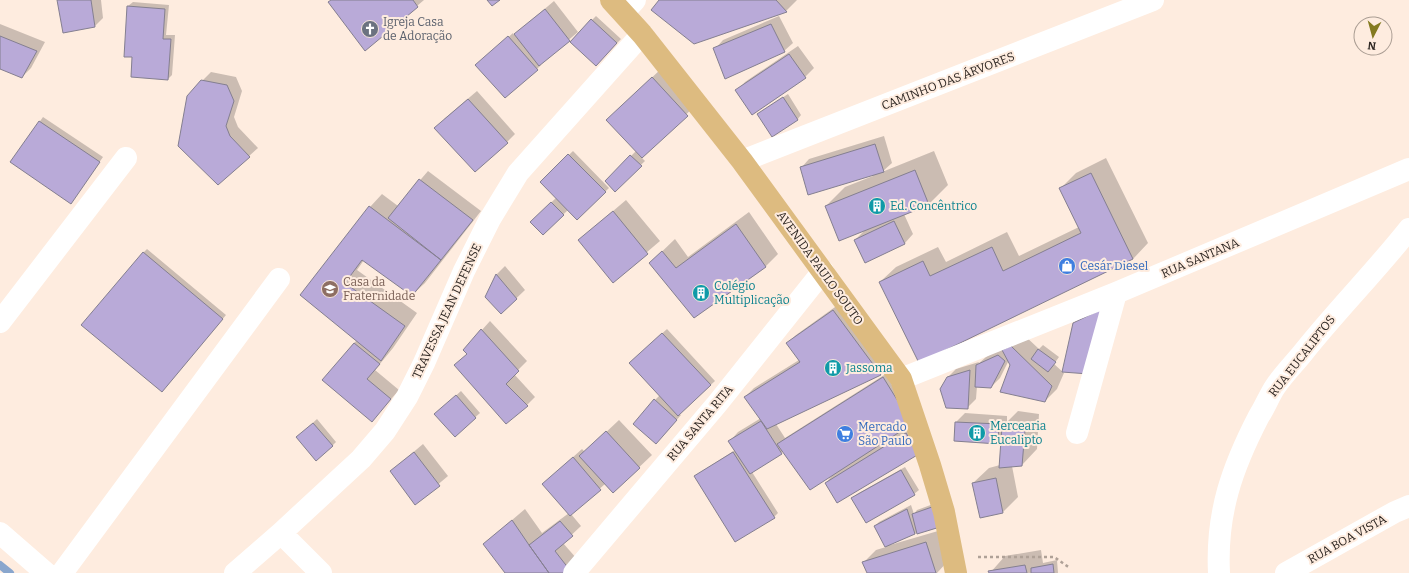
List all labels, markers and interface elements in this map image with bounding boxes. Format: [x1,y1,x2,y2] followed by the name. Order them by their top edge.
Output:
[383,15,452,43] place label: Igreja Casa de Adoração
[1353,16,1393,56] north arrow
[360,19,380,39] church icon: Igreja Casa de Adoração
[1367,38,1377,52] text: N
[879,48,1017,113] street label: CAMINHO DAS ÁRVORES
[867,196,887,216] building icon: Ed. Concêntrico
[890,199,977,213] place label: Ed. Concêntrico
[774,208,866,328] street label: AVENIDA PAULO SOUTO
[1159,235,1241,281] street label: RUA SANTANA
[410,241,484,381] street label: TRAVESSA JEAN DEFENSE
[1057,256,1077,276] shop icon: Cesár Diesel
[1080,259,1149,273] place label: Cesár Diesel
[343,275,415,303] place label: Casa da Fraternidade
[320,279,340,299] school or university icon: Casa da Fraternidade
[714,279,790,307] place label: Colégio Multiplicação
[691,283,711,303] building icon: Colégio Multiplicação
[1266,313,1338,399] street label: RUA EUCALIPTOS
[823,358,843,378] building icon: Jassoma
[845,361,893,375] place label: Jassoma
[664,382,736,464] street label: RUA SANTA RITA
[990,419,1047,447] place label: Mercearia Eucalipto
[858,420,912,448] place label: Mercado São Paulo
[967,423,987,443] building icon: Mercearia Eucalipto
[835,424,855,444] supermarket icon: Mercado São Paulo
[1305,511,1389,566] street label: RUA BOA VISTA

